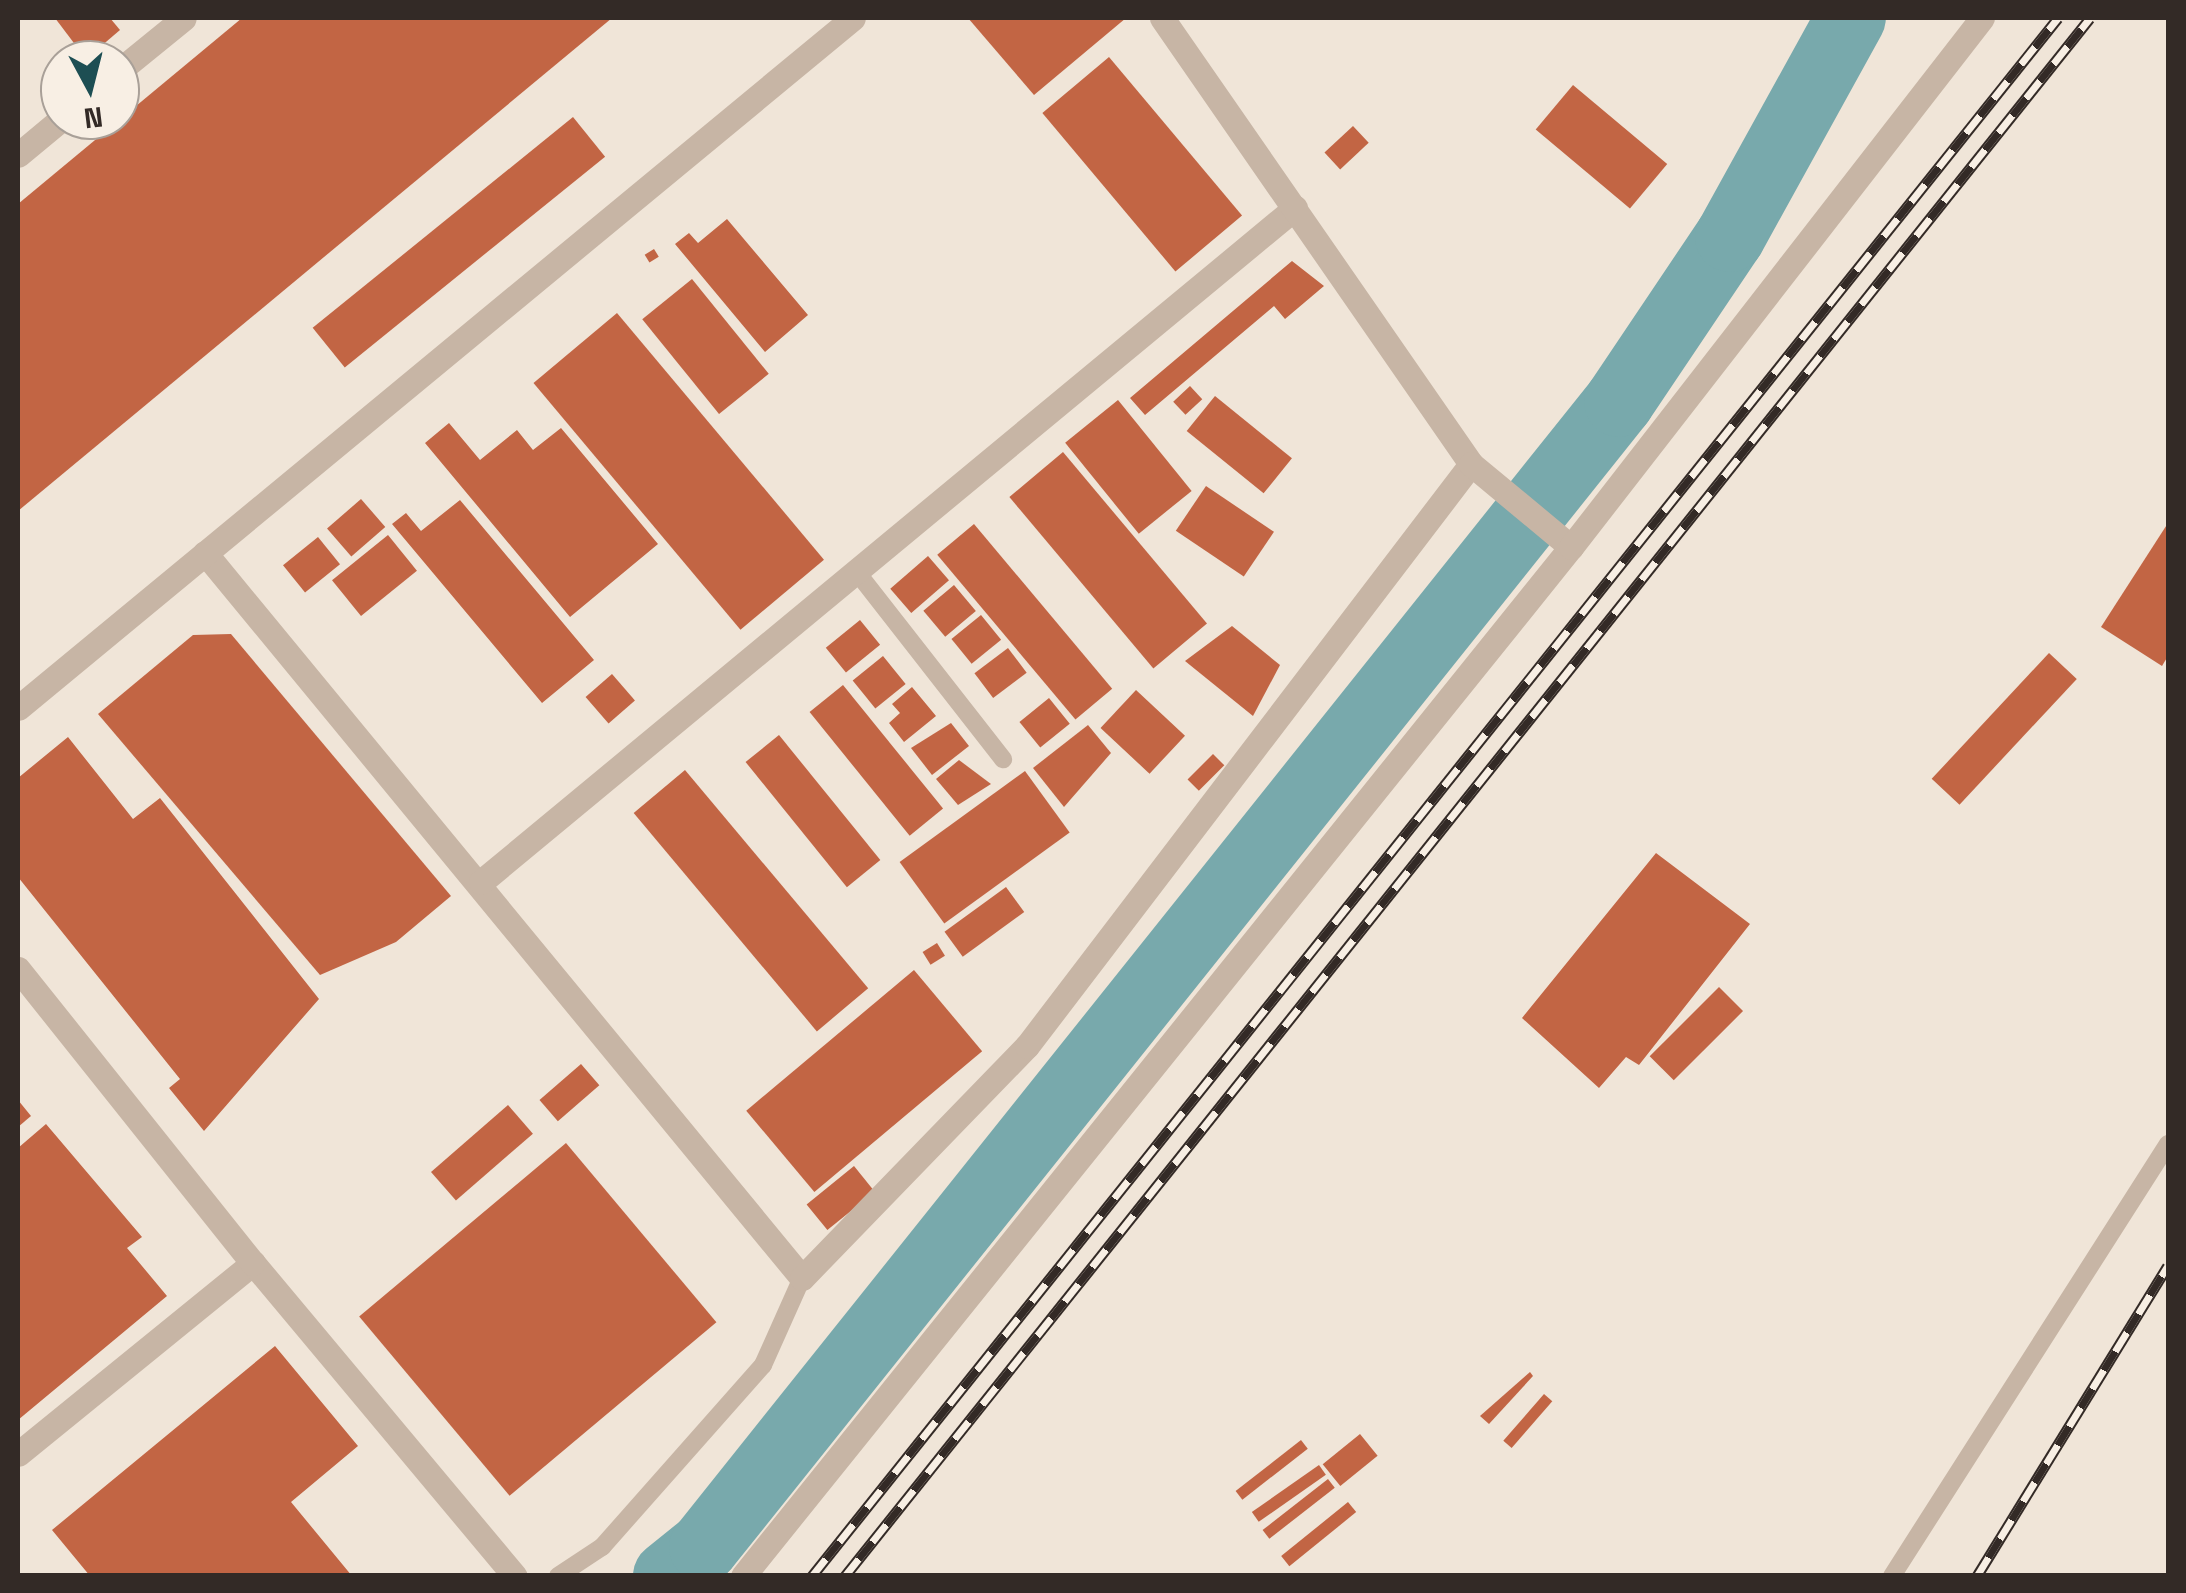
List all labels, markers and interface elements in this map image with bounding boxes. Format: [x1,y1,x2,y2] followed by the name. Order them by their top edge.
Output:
[40,40,140,140] north arrow
[82,99,105,137] text: N

